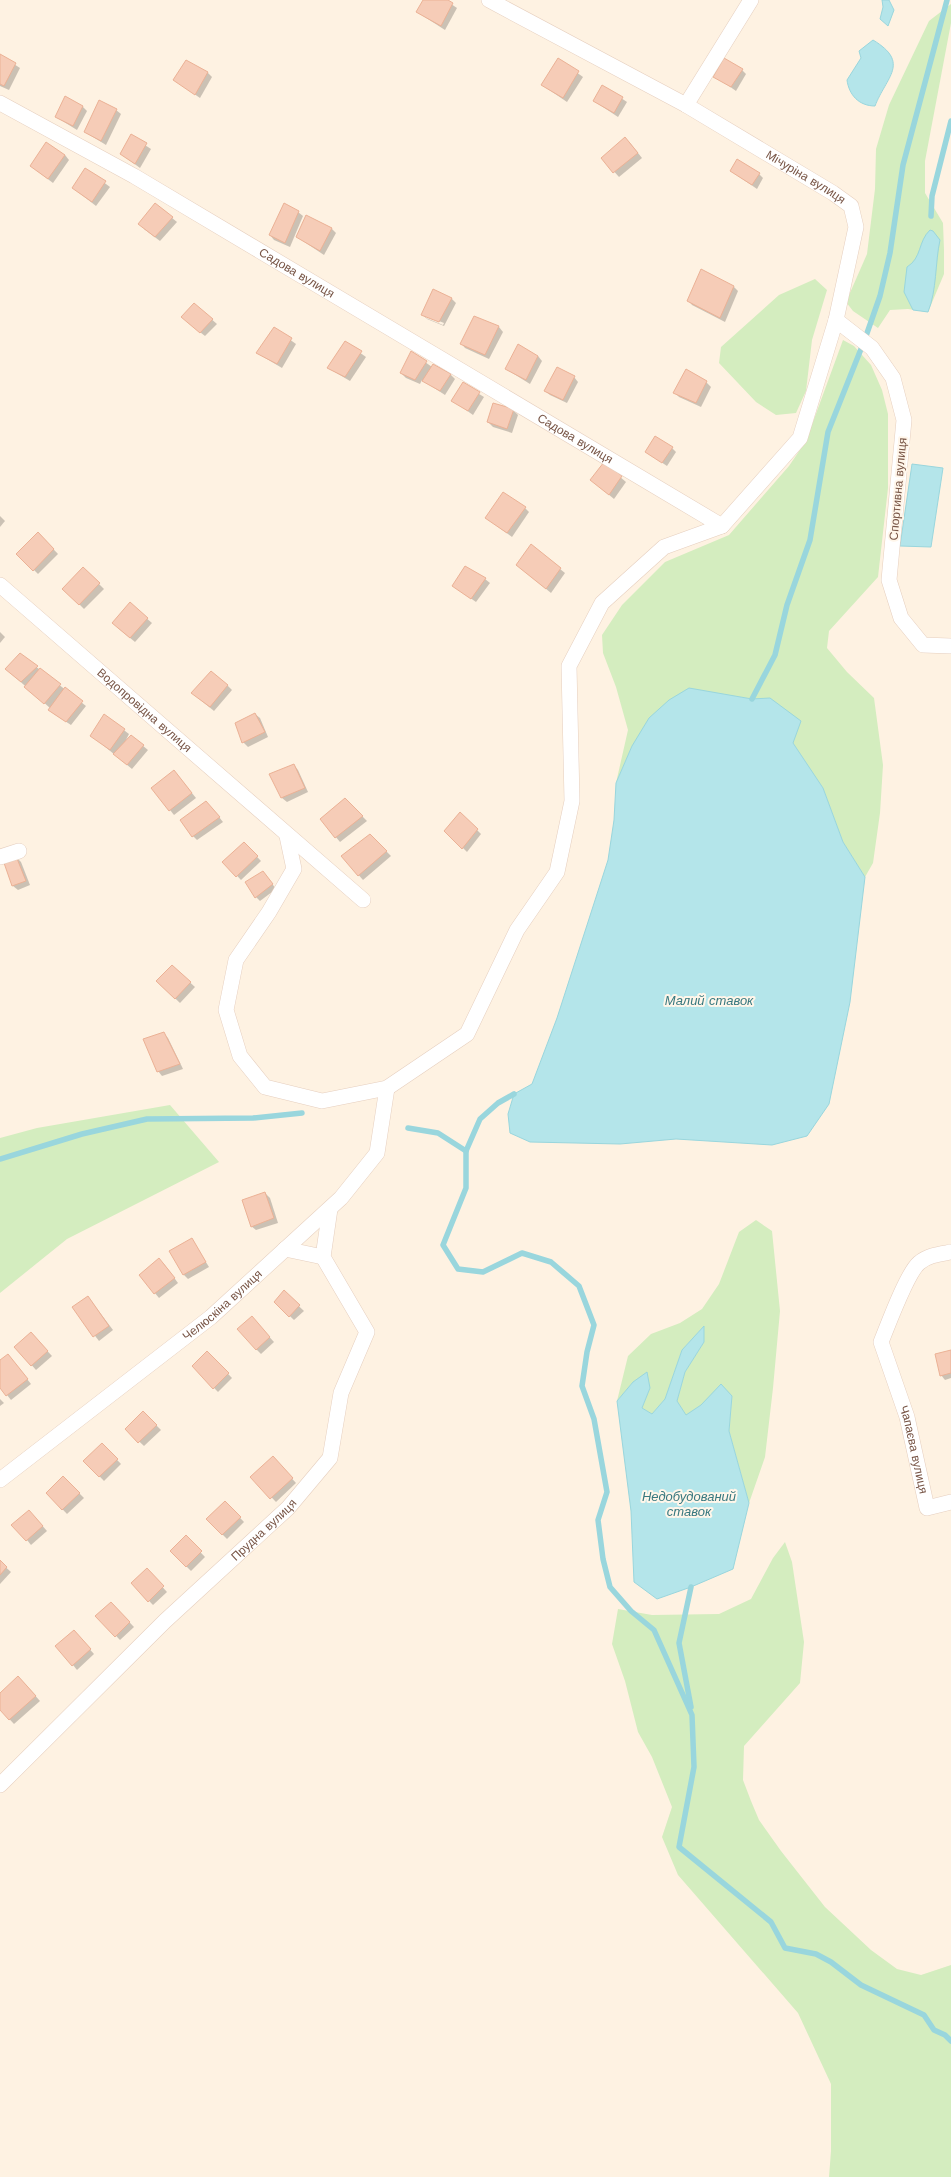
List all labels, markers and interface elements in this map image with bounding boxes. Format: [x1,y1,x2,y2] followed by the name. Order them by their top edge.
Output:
[763,148,848,207] street label: Мічуріна вулиця
[257,245,337,301] street label: Садова вулиця
[535,411,615,466] street label: Садова вулиця
[887,437,909,541] street label: Спортивна вулиця
[94,665,194,755] street label: Водопровідна вулиця
[665,993,754,1008] water label: Малий ставок
[180,1267,265,1343] street label: Челюскіна вулиця
[897,1404,931,1495] street label: Чапаєва вулиця
[642,1489,736,1519] water label: Недобудований ставок
[228,1496,299,1564] street label: Прудна вулиця

